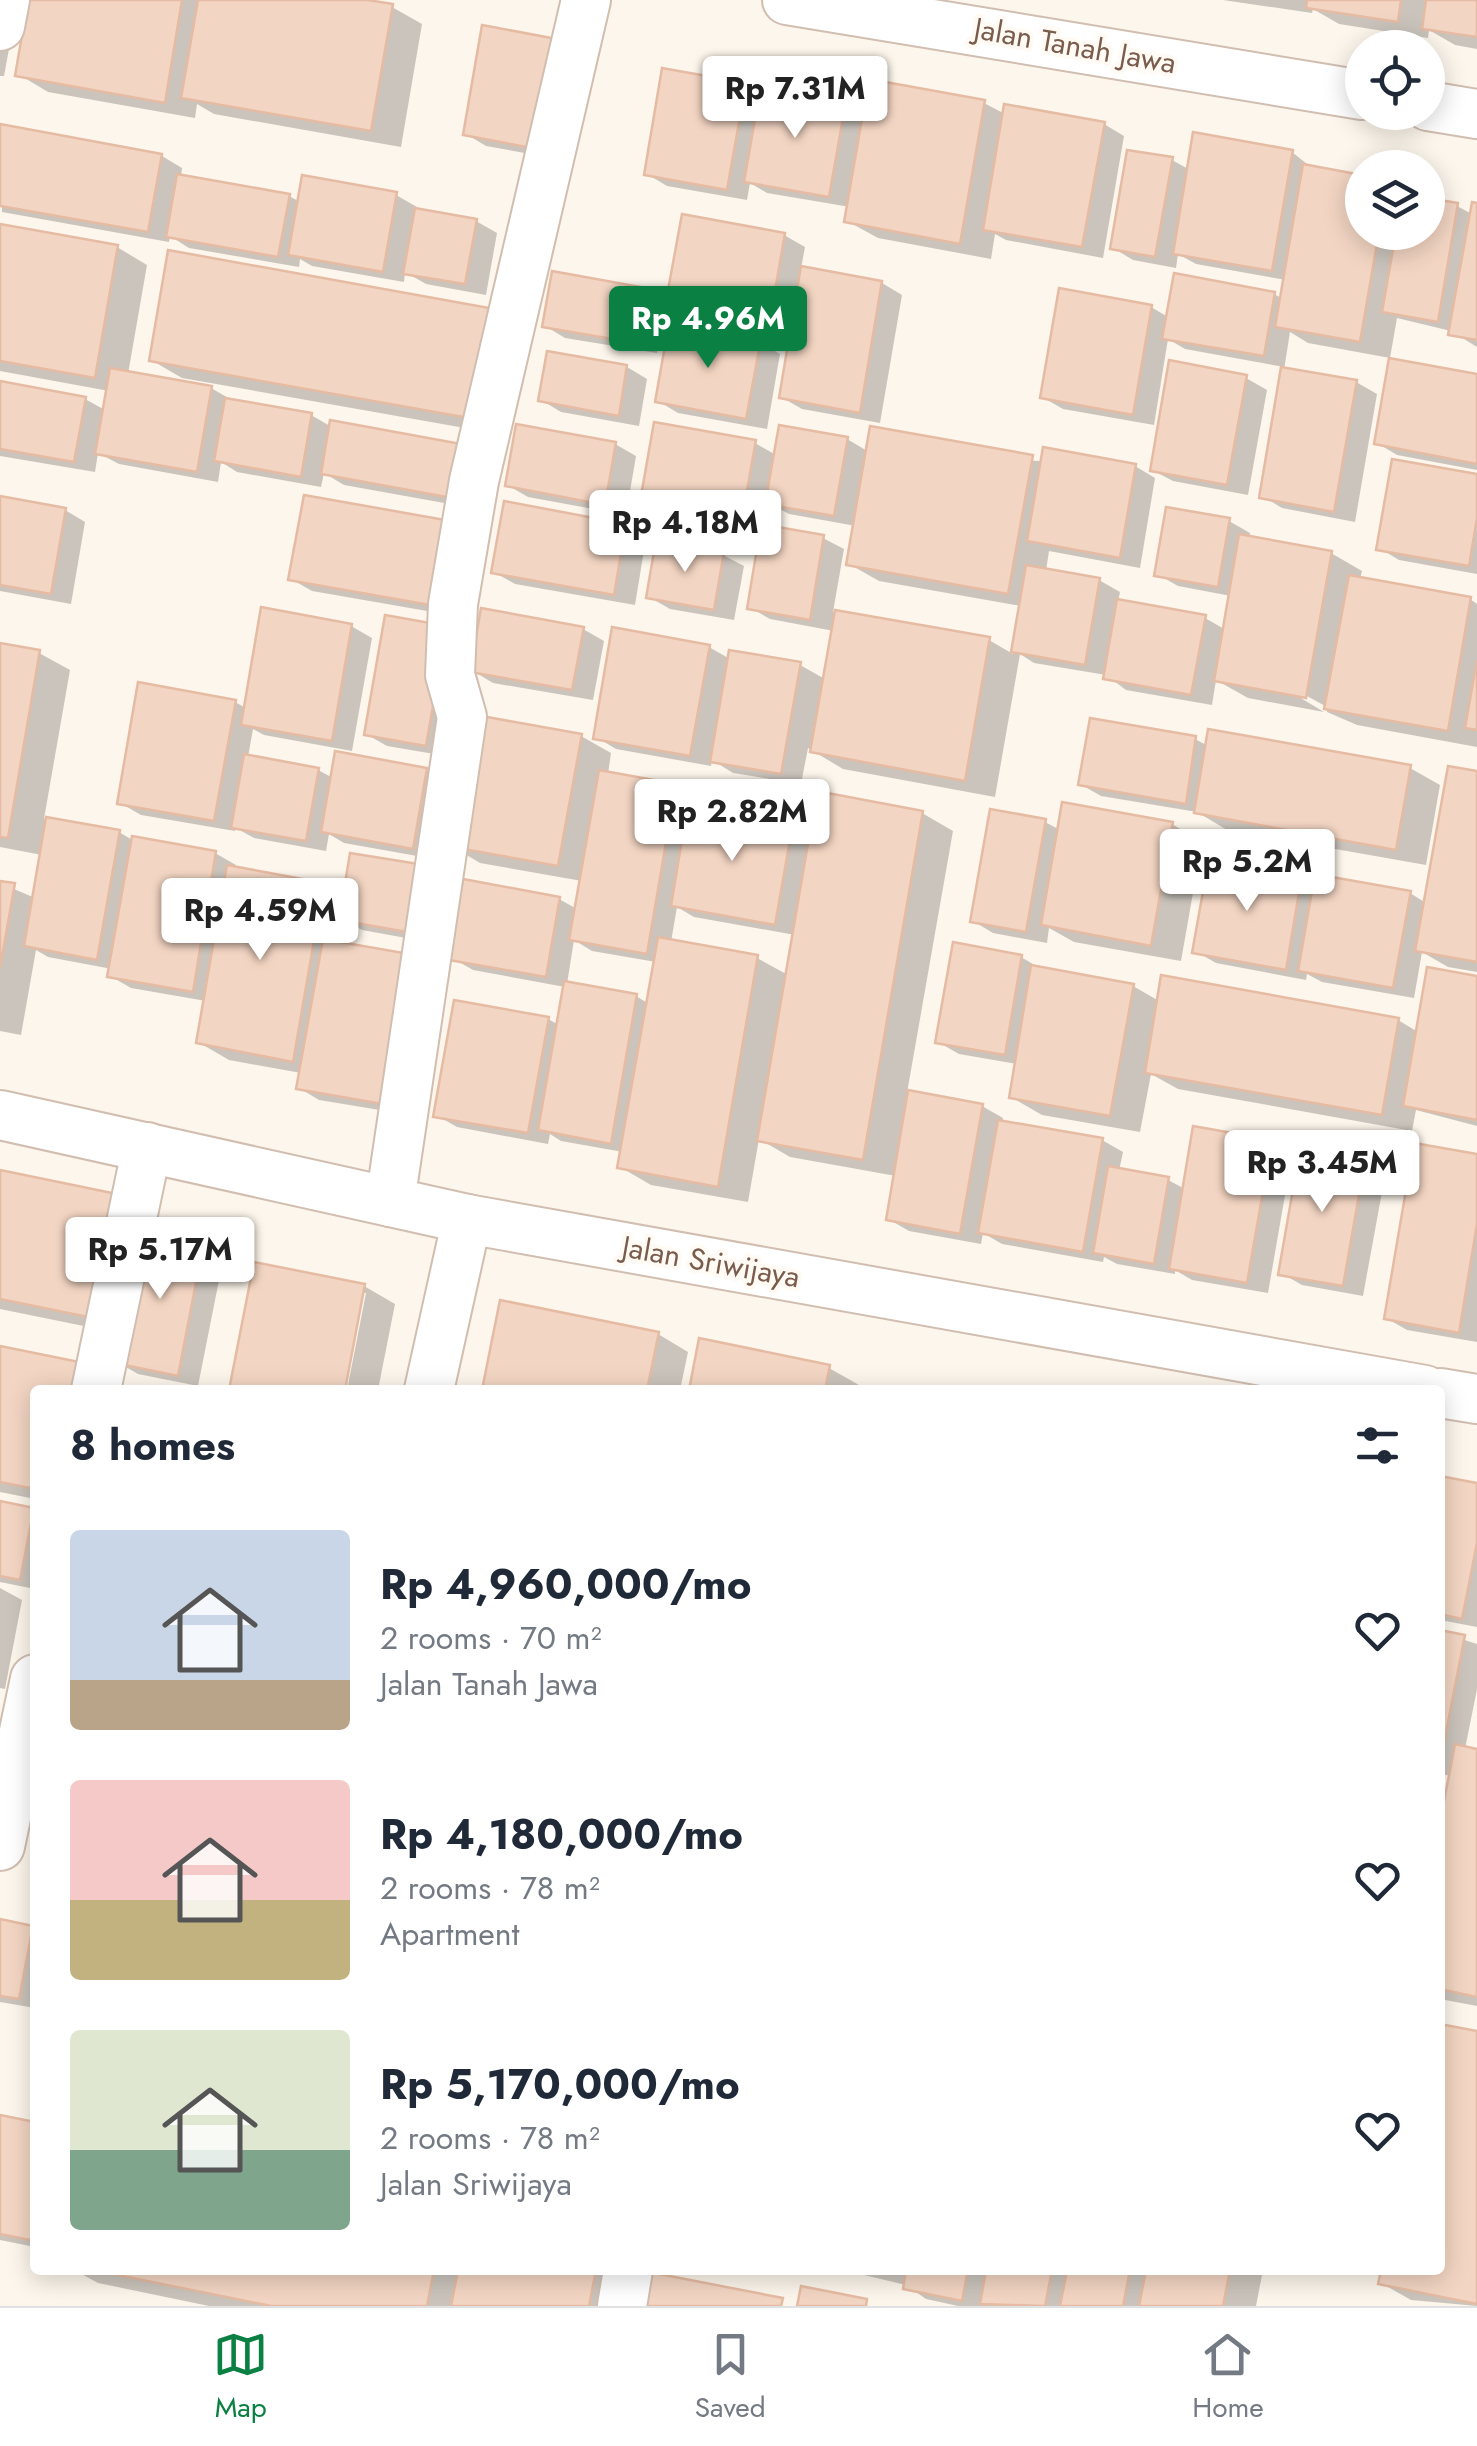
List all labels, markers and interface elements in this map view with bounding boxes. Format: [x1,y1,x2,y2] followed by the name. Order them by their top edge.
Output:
[967,6,1179,84] street label: Jalan Tanah Jawa
[1345,30,1445,250] map controls
[1345,30,1445,130] button: locate
[692,56,898,141] pin: Rp 7.31M
[724,65,866,111] text: Rp 7.31M
[1345,150,1445,250] button: layers
[605,286,811,371] pin: Rp 4.96M
[631,295,785,341] text: Rp 4.96M
[582,490,788,575] pin: Rp 4.18M
[611,499,759,545] text: Rp 4.18M
[629,779,835,864] pin: Rp 2.82M
[657,788,807,834] text: Rp 2.82M
[1155,829,1339,914] pin: Rp 5.2M
[1182,838,1312,884] text: Rp 5.2M
[157,878,363,963] pin: Rp 4.59M
[183,887,337,933] text: Rp 4.59M
[1219,1130,1425,1215] pin: Rp 3.45M
[1246,1139,1398,1185] text: Rp 3.45M
[57,1217,263,1302] pin: Rp 5.17M
[615,1224,803,1298] street label: Jalan Sriwijaya
[87,1226,233,1272] text: Rp 5.17M
[70,1415,235,1476] text: 8 homes
[1350,1418,1405,1473] icon: filters
[380,1554,751,1615] text: Rp 4,960,000/mo
[150,1570,270,1690] icon: home
[1350,1603,1405,1658] icon: heart
[380,1615,602,1661] text: 2 rooms · 70 m²
[380,1661,598,1707] text: Jalan Tanah Jawa
[380,1804,743,1865] text: Rp 4,180,000/mo
[150,1820,270,1940] icon: home
[1350,1853,1405,1908] icon: heart
[380,1865,600,1911] text: 2 rooms · 78 m²
[380,1911,519,1957] text: Apartment
[380,2054,740,2115] text: Rp 5,170,000/mo
[150,2070,270,2190] icon: home
[1350,2103,1405,2158] icon: heart
[380,2115,600,2161] text: 2 rooms · 78 m²
[380,2161,572,2207] text: Jalan Sriwijaya
[213,2327,268,2428] tab: Map
[695,2327,766,2428] tab: Saved
[1192,2327,1264,2428] tab: Home

